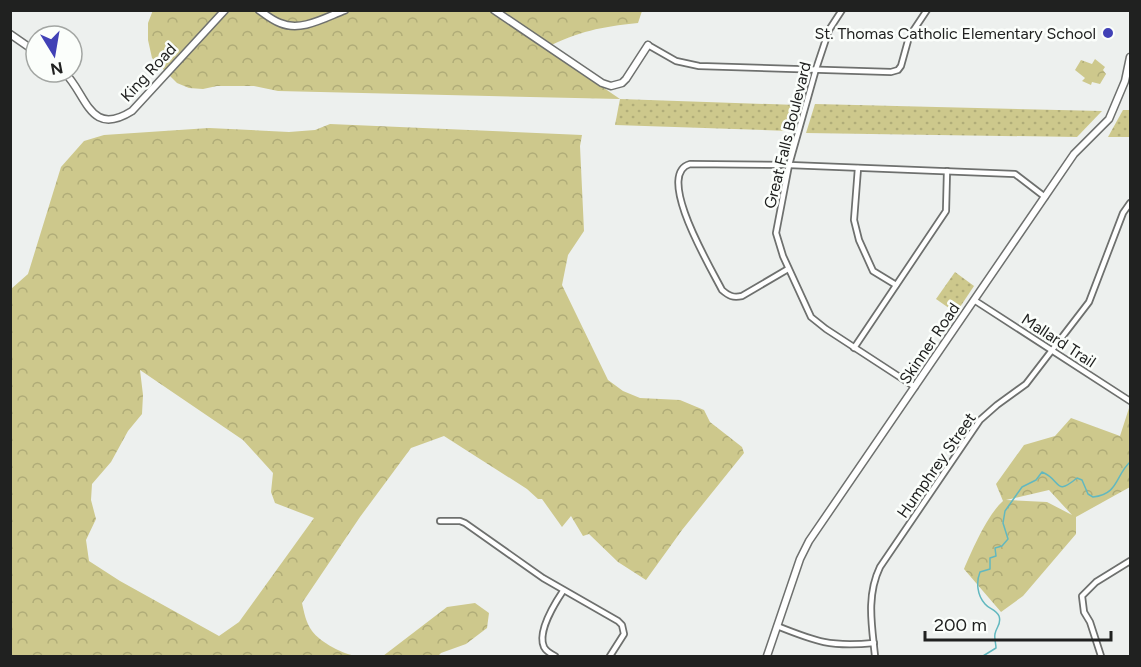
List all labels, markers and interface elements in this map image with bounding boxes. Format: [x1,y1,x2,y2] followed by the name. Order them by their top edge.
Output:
[24,24,84,84] north arrow
[814,24,1096,43] place label: St. Thomas Catholic Elementary School
[1101,26,1115,40] marker: St. Thomas Catholic Elementary School
[117,39,180,105] street label: King Road
[49,58,65,79] text: N
[760,60,815,211] street label: Great Falls Boulevard
[895,299,964,388] street label: Skinner Road
[1018,309,1099,371] street label: Mallard Trail
[893,409,980,522] street label: Humphrey Street
[925,604,1111,642] scale bar
[934,614,987,636] text: 200 m

